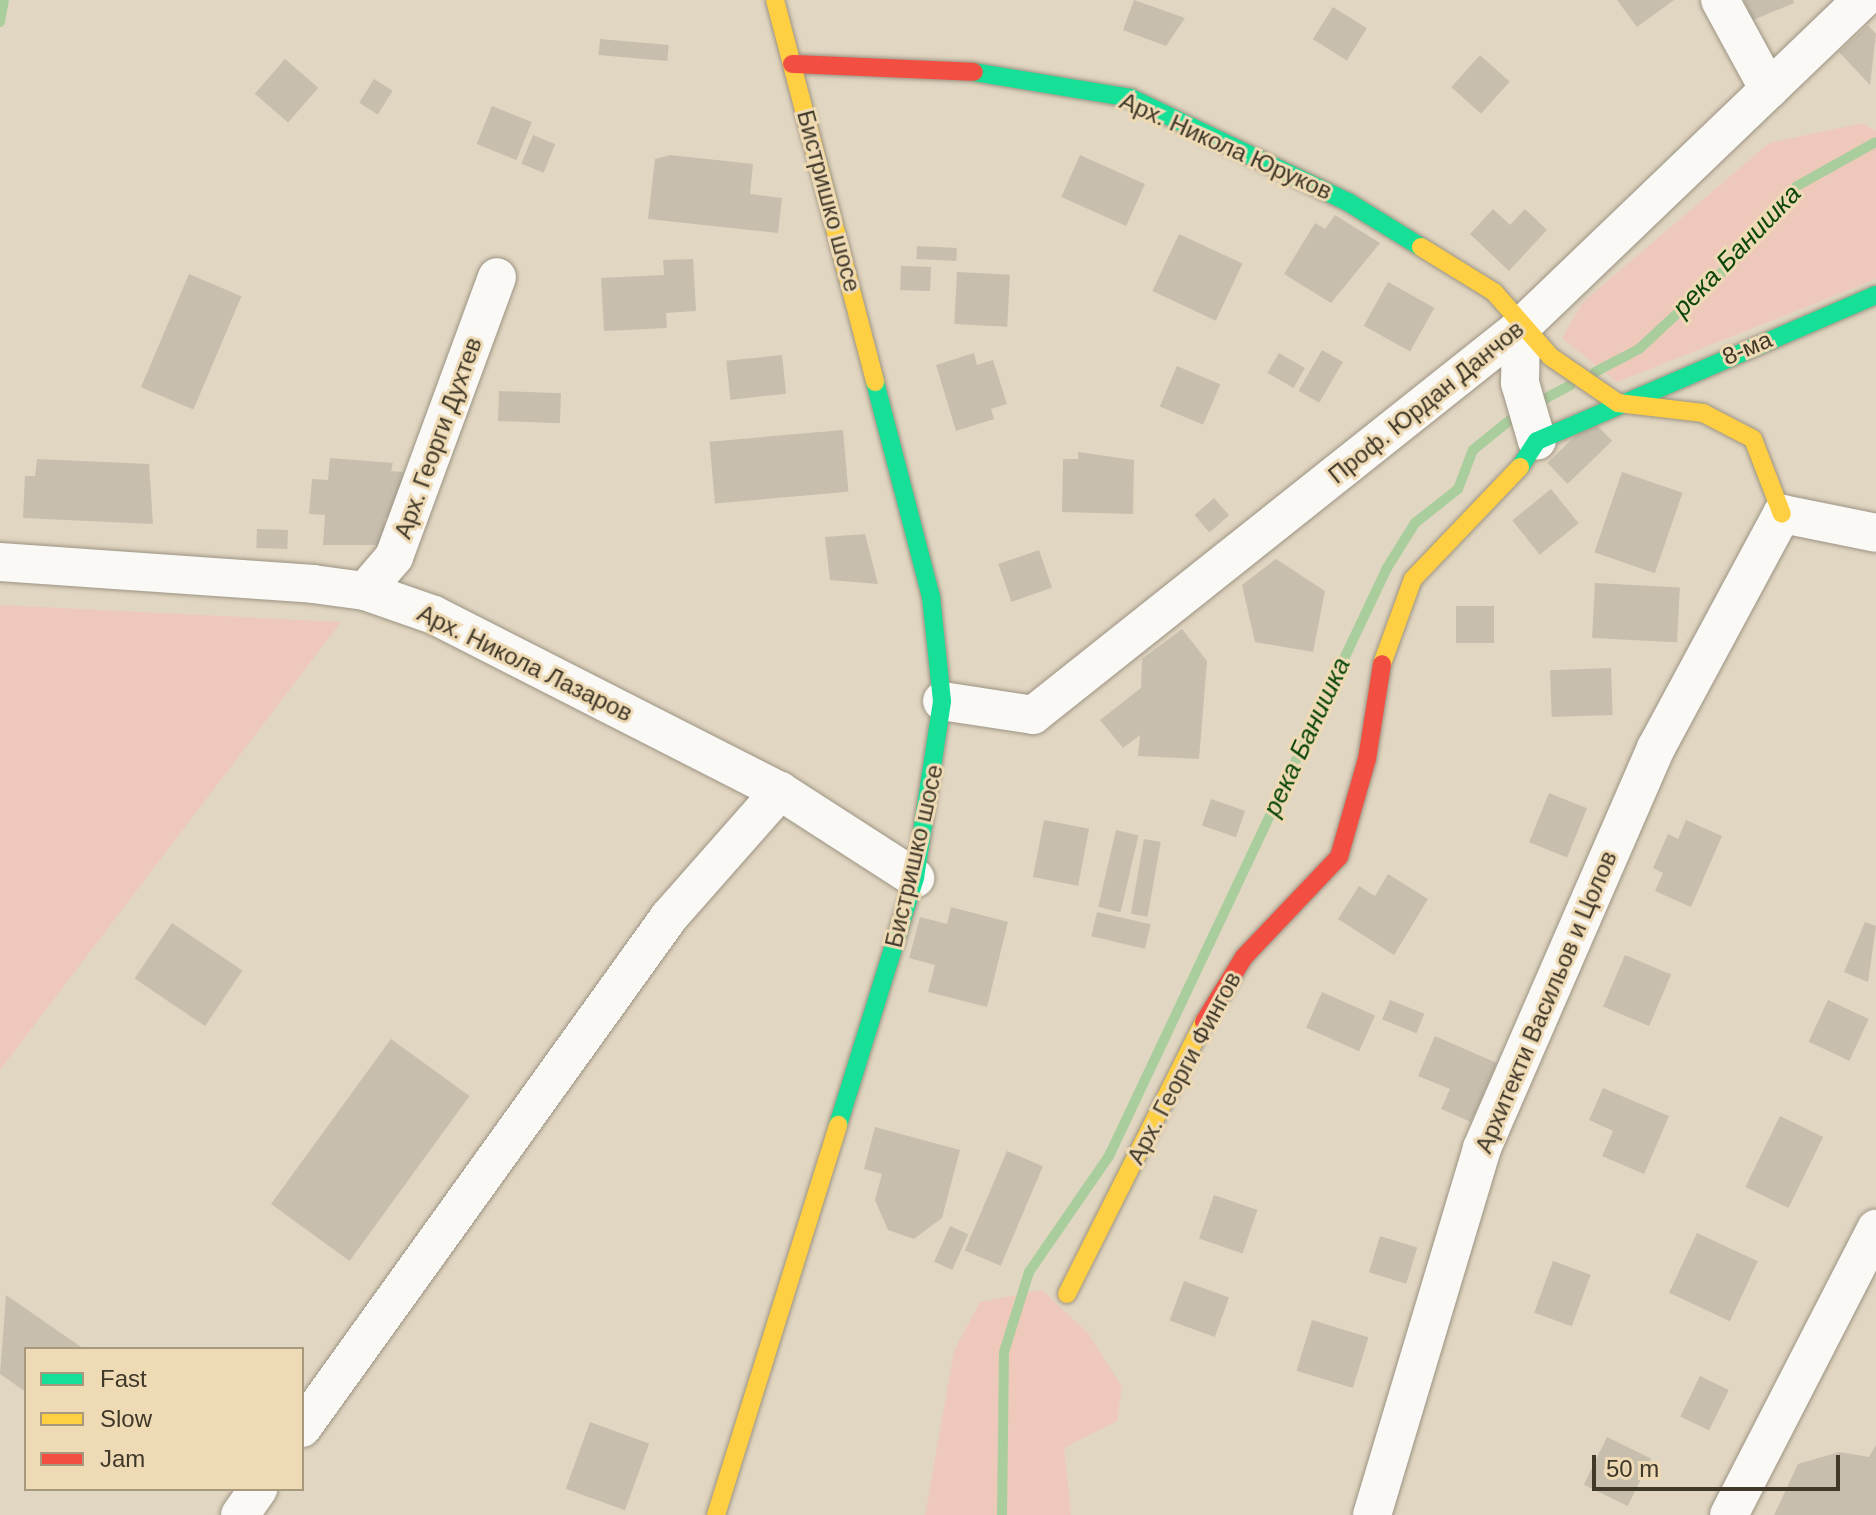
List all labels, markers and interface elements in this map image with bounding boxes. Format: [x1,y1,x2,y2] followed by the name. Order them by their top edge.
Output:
[1116,86,1336,206] street label: Арх. Никола Юруков
[791,107,867,295] street label: Бистришко шосе
[1666,179,1808,323] water label: река Банишка
[1323,314,1529,490] street label: Проф. Юрдан Данчов
[1718,325,1776,371] street label: 8-ма
[388,333,488,543] street label: Арх. Георги Духтев
[413,598,637,728] street label: Арх. Никола Лазаров
[1257,653,1357,821] water label: река Банишка
[879,762,949,950] street label: Бистришко шосе
[1469,847,1623,1157] street label: Архитекти Васильов и Цолов
[1121,967,1247,1169] street label: Арх. Георги Фингов
[24,1347,304,1491] legend
[100,1365,147,1392] text: Fast
[100,1405,152,1432] text: Slow
[1596,1439,1844,1489] scale bar
[100,1445,145,1472] text: Jam
[1606,1455,1659,1482] text: 50 m

